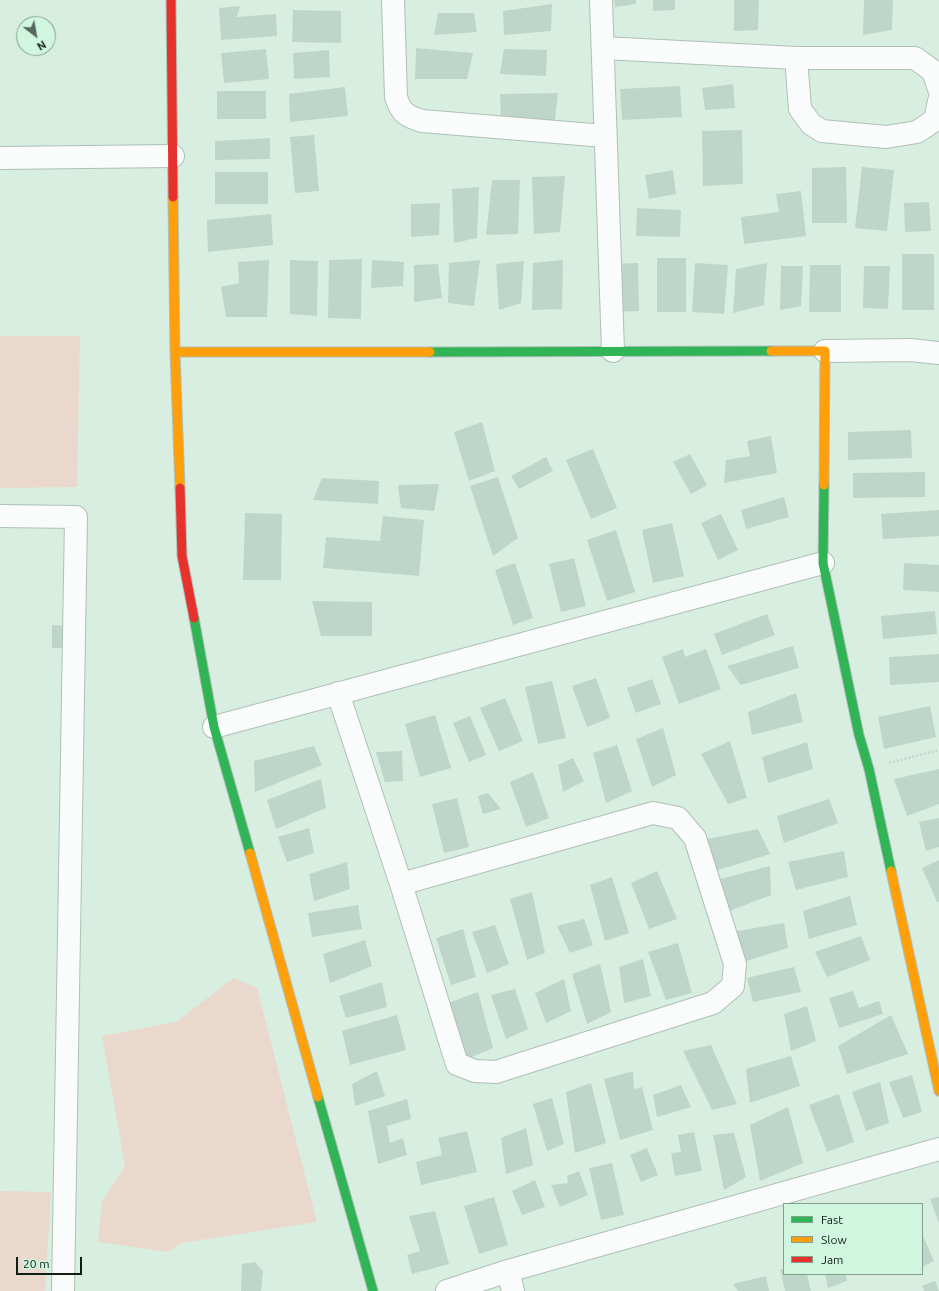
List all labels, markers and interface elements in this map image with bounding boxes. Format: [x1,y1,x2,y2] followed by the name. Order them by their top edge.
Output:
[16,16,56,56] north arrow
[35,38,48,53] text: N
[783,1203,923,1275] legend
[821,1213,843,1226] text: Fast
[821,1233,847,1246] text: Slow
[18,1249,84,1275] scale bar
[821,1253,843,1266] text: Jam
[23,1257,50,1270] text: 20 m

